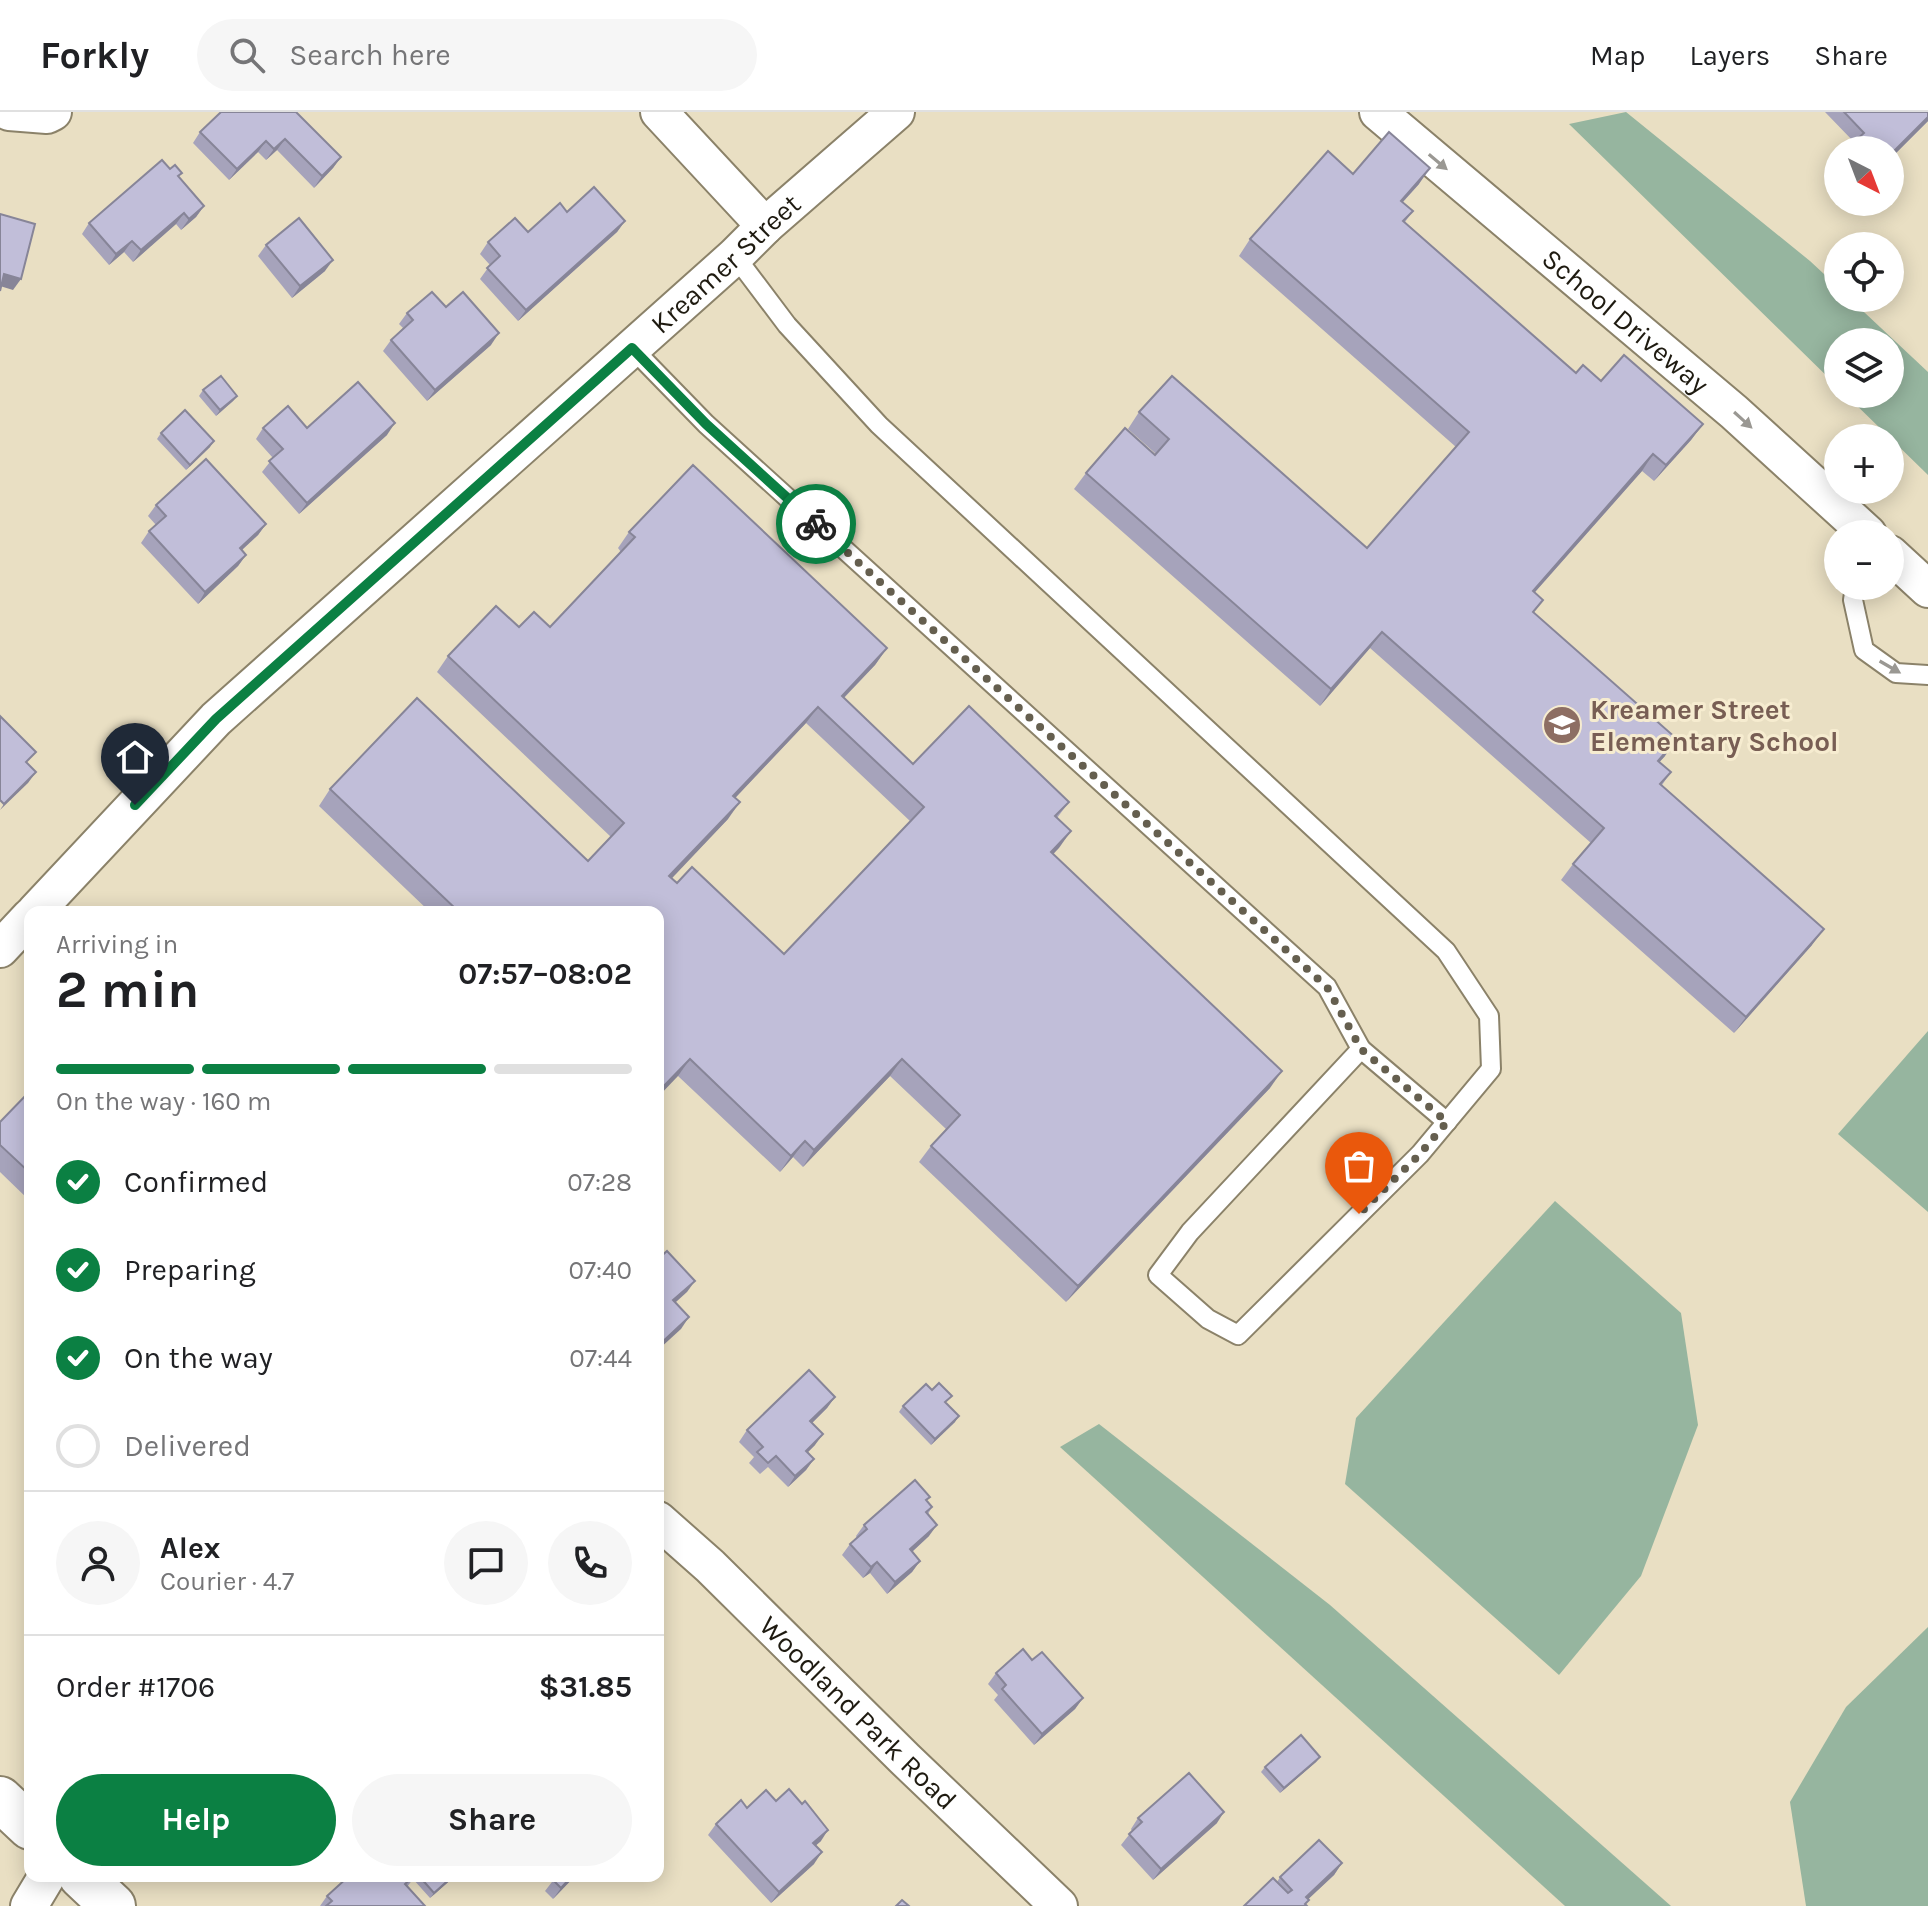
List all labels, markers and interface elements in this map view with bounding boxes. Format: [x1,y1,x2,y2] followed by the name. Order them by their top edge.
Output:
[197,19,757,91] search box
[40,33,149,78] text: Forkly
[225,33,269,77] icon: search
[289,37,451,73] text: Search here
[1590,39,1645,72] text: Map
[1689,39,1770,72] text: Layers
[1814,39,1888,72] text: Share
[1824,136,1904,216] north arrow
[1824,136,1904,600] map controls
[1428,153,1448,170] one-way arrow
[644,187,807,340] street label: Kreamer Street
[1824,232,1904,312] button: locate
[1535,242,1715,401] street label: School Driveway
[1824,328,1904,408] button: layers
[1734,411,1753,429] one-way arrow
[1824,424,1904,504] button: +
[776,484,856,564] courier
[794,502,838,546] icon: bike
[1824,520,1904,600] button: −
[1879,659,1901,673] one-way arrow
[1590,693,1839,758] place label: Kreamer Street Elementary School
[1541,704,1583,746] school or university icon: Kreamer Street Elementary School
[101,723,169,805] pin
[113,735,157,779] icon: home
[56,929,178,960] text: Arriving in
[458,956,632,992] text: 07:57–08:02
[56,959,199,1020] text: 2 min
[56,1086,271,1117] text: On the way · 160 m
[1325,1132,1393,1214] pin
[1337,1144,1381,1188] icon: bag
[56,1160,100,1204] icon: check
[124,1164,268,1200] text: Confirmed
[567,1167,632,1198] text: 07:28
[56,1248,100,1292] icon: check
[124,1252,256,1288] text: Preparing
[568,1255,632,1286] text: 07:40
[56,1336,100,1380] icon: check
[124,1340,273,1376] text: On the way
[569,1343,632,1374] text: 07:44
[124,1428,251,1464] text: Delivered
[56,1521,140,1605] button: person
[444,1521,528,1605] button: chat
[548,1521,632,1605] button: phone
[160,1530,220,1566] text: Alex
[160,1566,294,1597] text: Courier · 4.7
[753,1609,963,1817] street label: Woodland Park Road
[56,1669,215,1705] text: Order #1706
[539,1669,632,1705] text: $31.85
[56,1774,336,1866] button: Help
[352,1774,632,1866] button: Share

